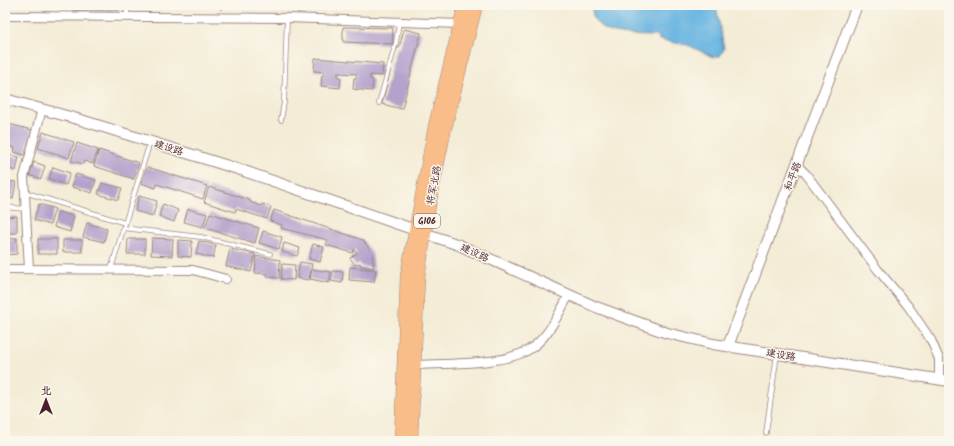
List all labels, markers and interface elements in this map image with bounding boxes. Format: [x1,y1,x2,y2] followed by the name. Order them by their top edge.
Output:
[152,136,185,160] street label: 建设路
[780,159,806,193] street label: 和平路
[422,164,446,206] street label: 将军北路
[414,214,440,228] road number: G106
[458,240,492,266] street label: 建设路
[765,345,797,365] street label: 建设路
[26,380,66,420] north arrow
[41,382,52,400] text: 北

